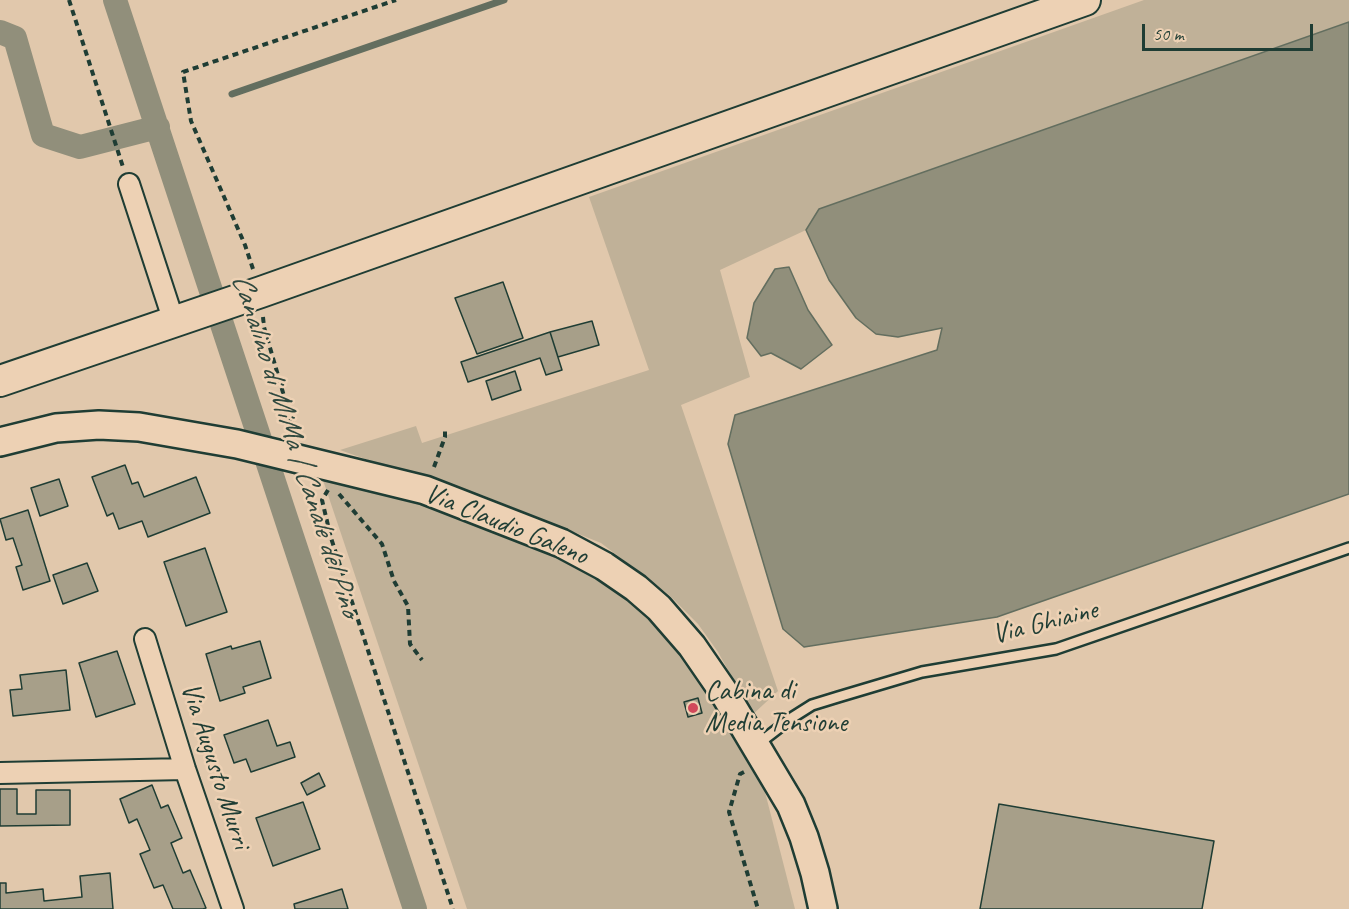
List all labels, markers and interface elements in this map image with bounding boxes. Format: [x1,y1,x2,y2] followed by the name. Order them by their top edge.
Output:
[1145,12,1316,50] scale bar
[1153,23,1184,45] text: 50 m
[223,269,367,621] water label: Canalino di MiMa | Canale del Pino
[420,477,592,573] street label: Via Claudio Galeno
[989,594,1101,652] street label: Via Ghiaine
[705,675,847,741] place label: Cabina di Media Tensione
[172,679,258,853] street label: Via Augusto Murri
[686,701,700,715] marker: Cabina di Media Tensione

